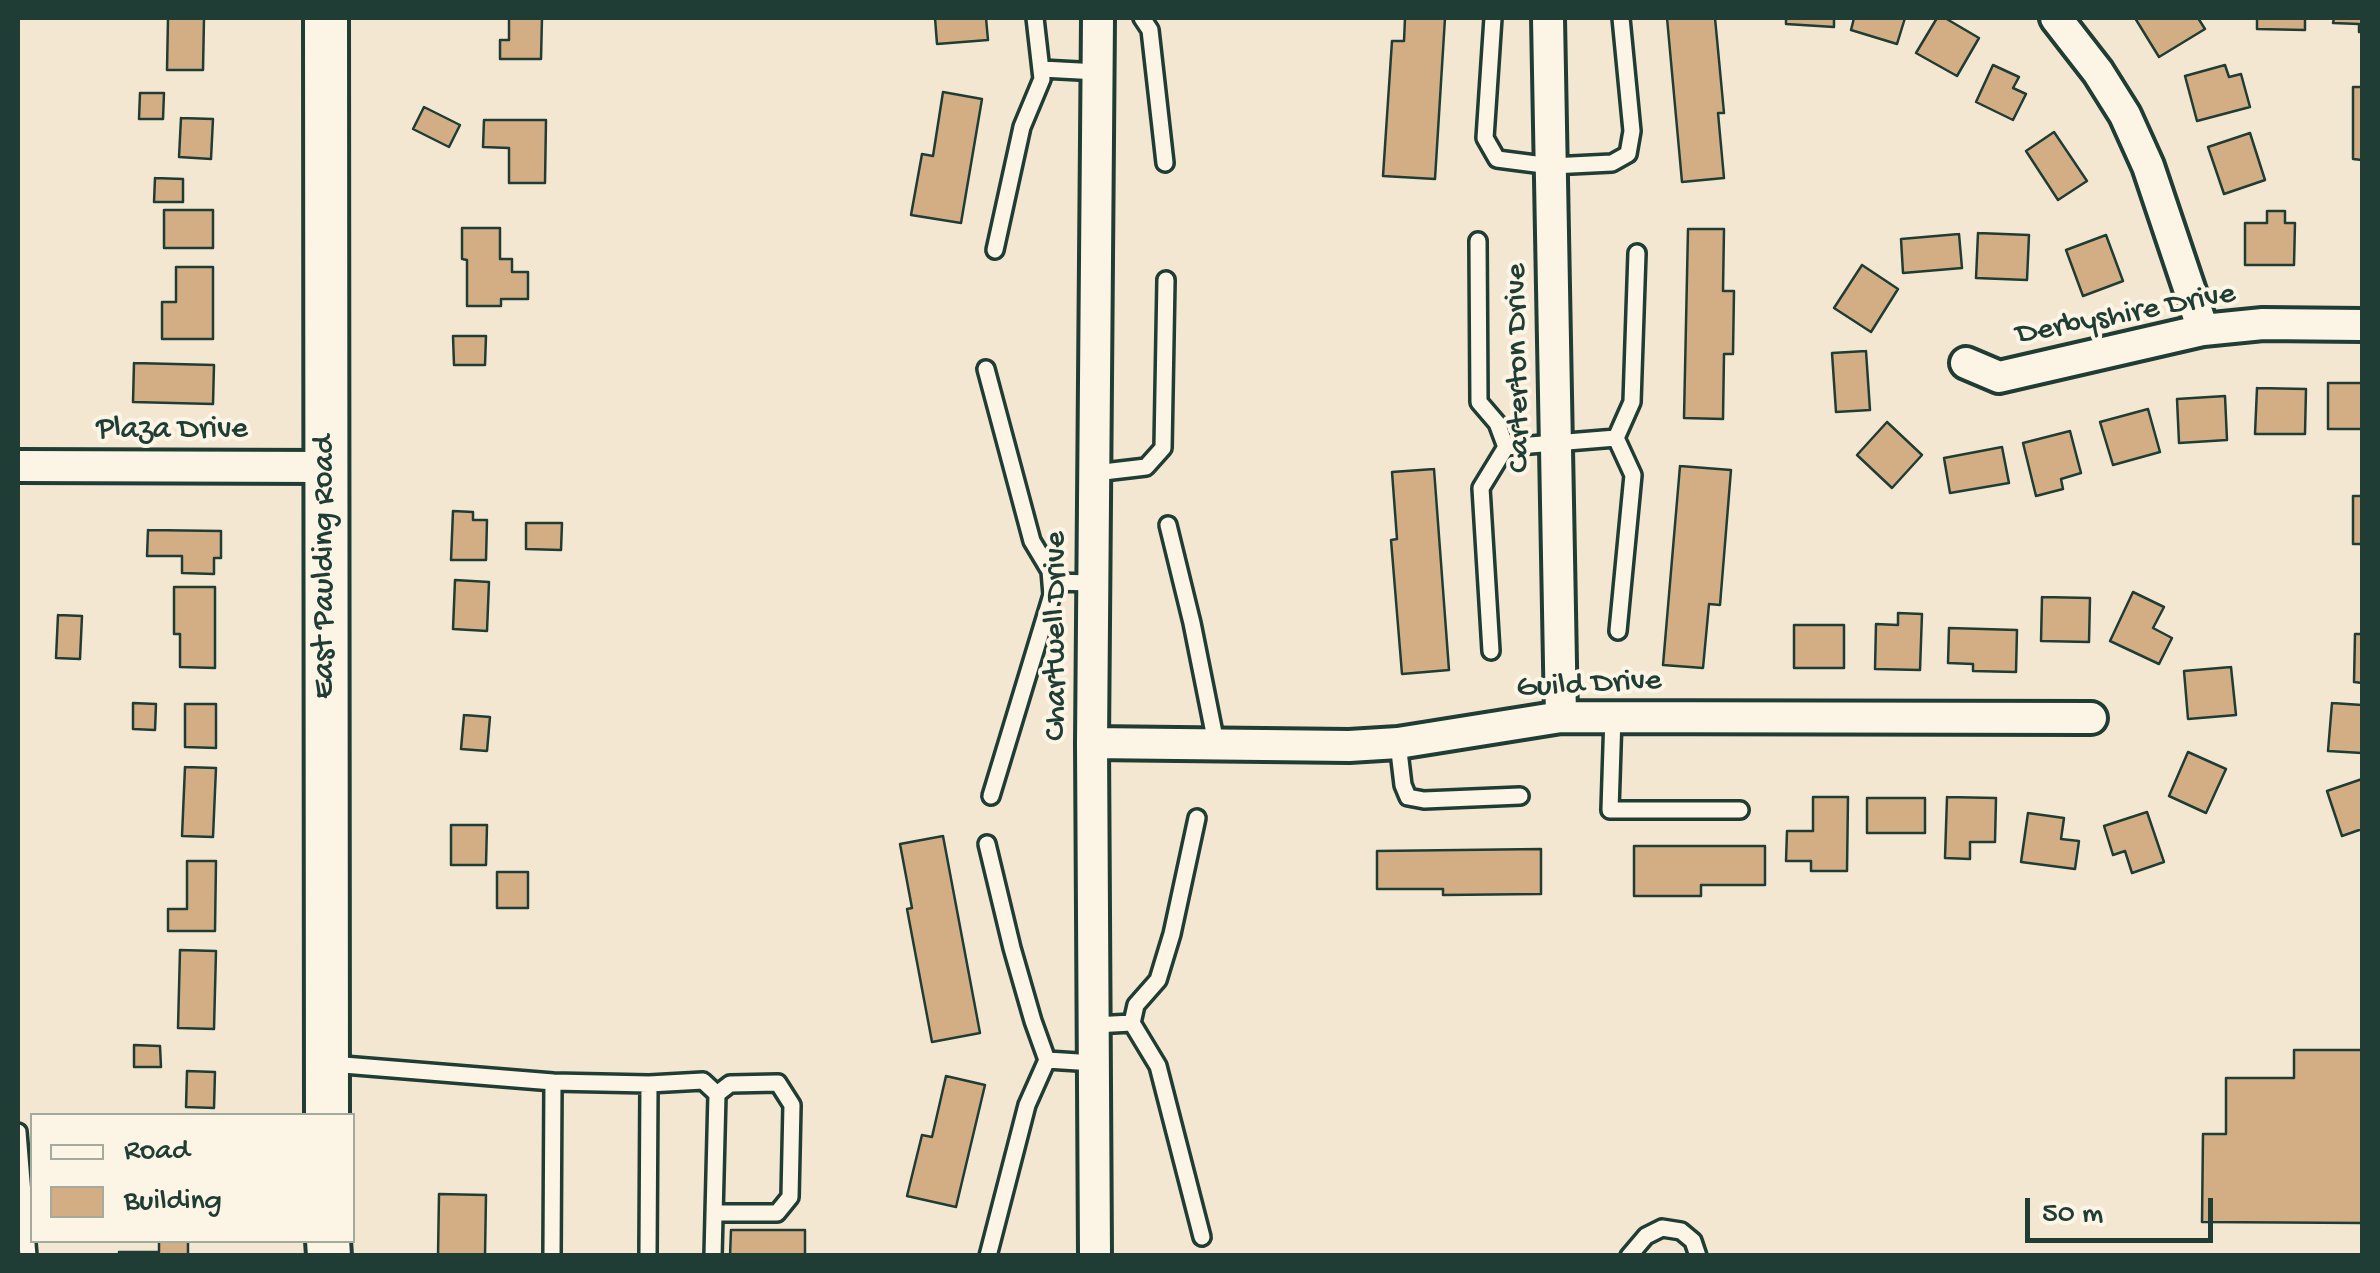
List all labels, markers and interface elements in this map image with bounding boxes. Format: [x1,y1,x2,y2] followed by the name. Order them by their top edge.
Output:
[1499,263,1541,473] street label: Carterton Drive
[2013,276,2239,356] street label: Derbyshire Drive
[96,412,248,450] street label: Plaza Drive
[307,435,345,699] street label: East Paulding Road
[1039,531,1077,741] street label: Chartwell Drive
[1515,663,1663,709] street label: Guild Drive
[30,1113,355,1243] legend
[124,1135,190,1170] text: Road
[2030,1178,2218,1240] scale bar
[124,1185,222,1220] text: Building
[2042,1198,2103,1233] text: 50 m

